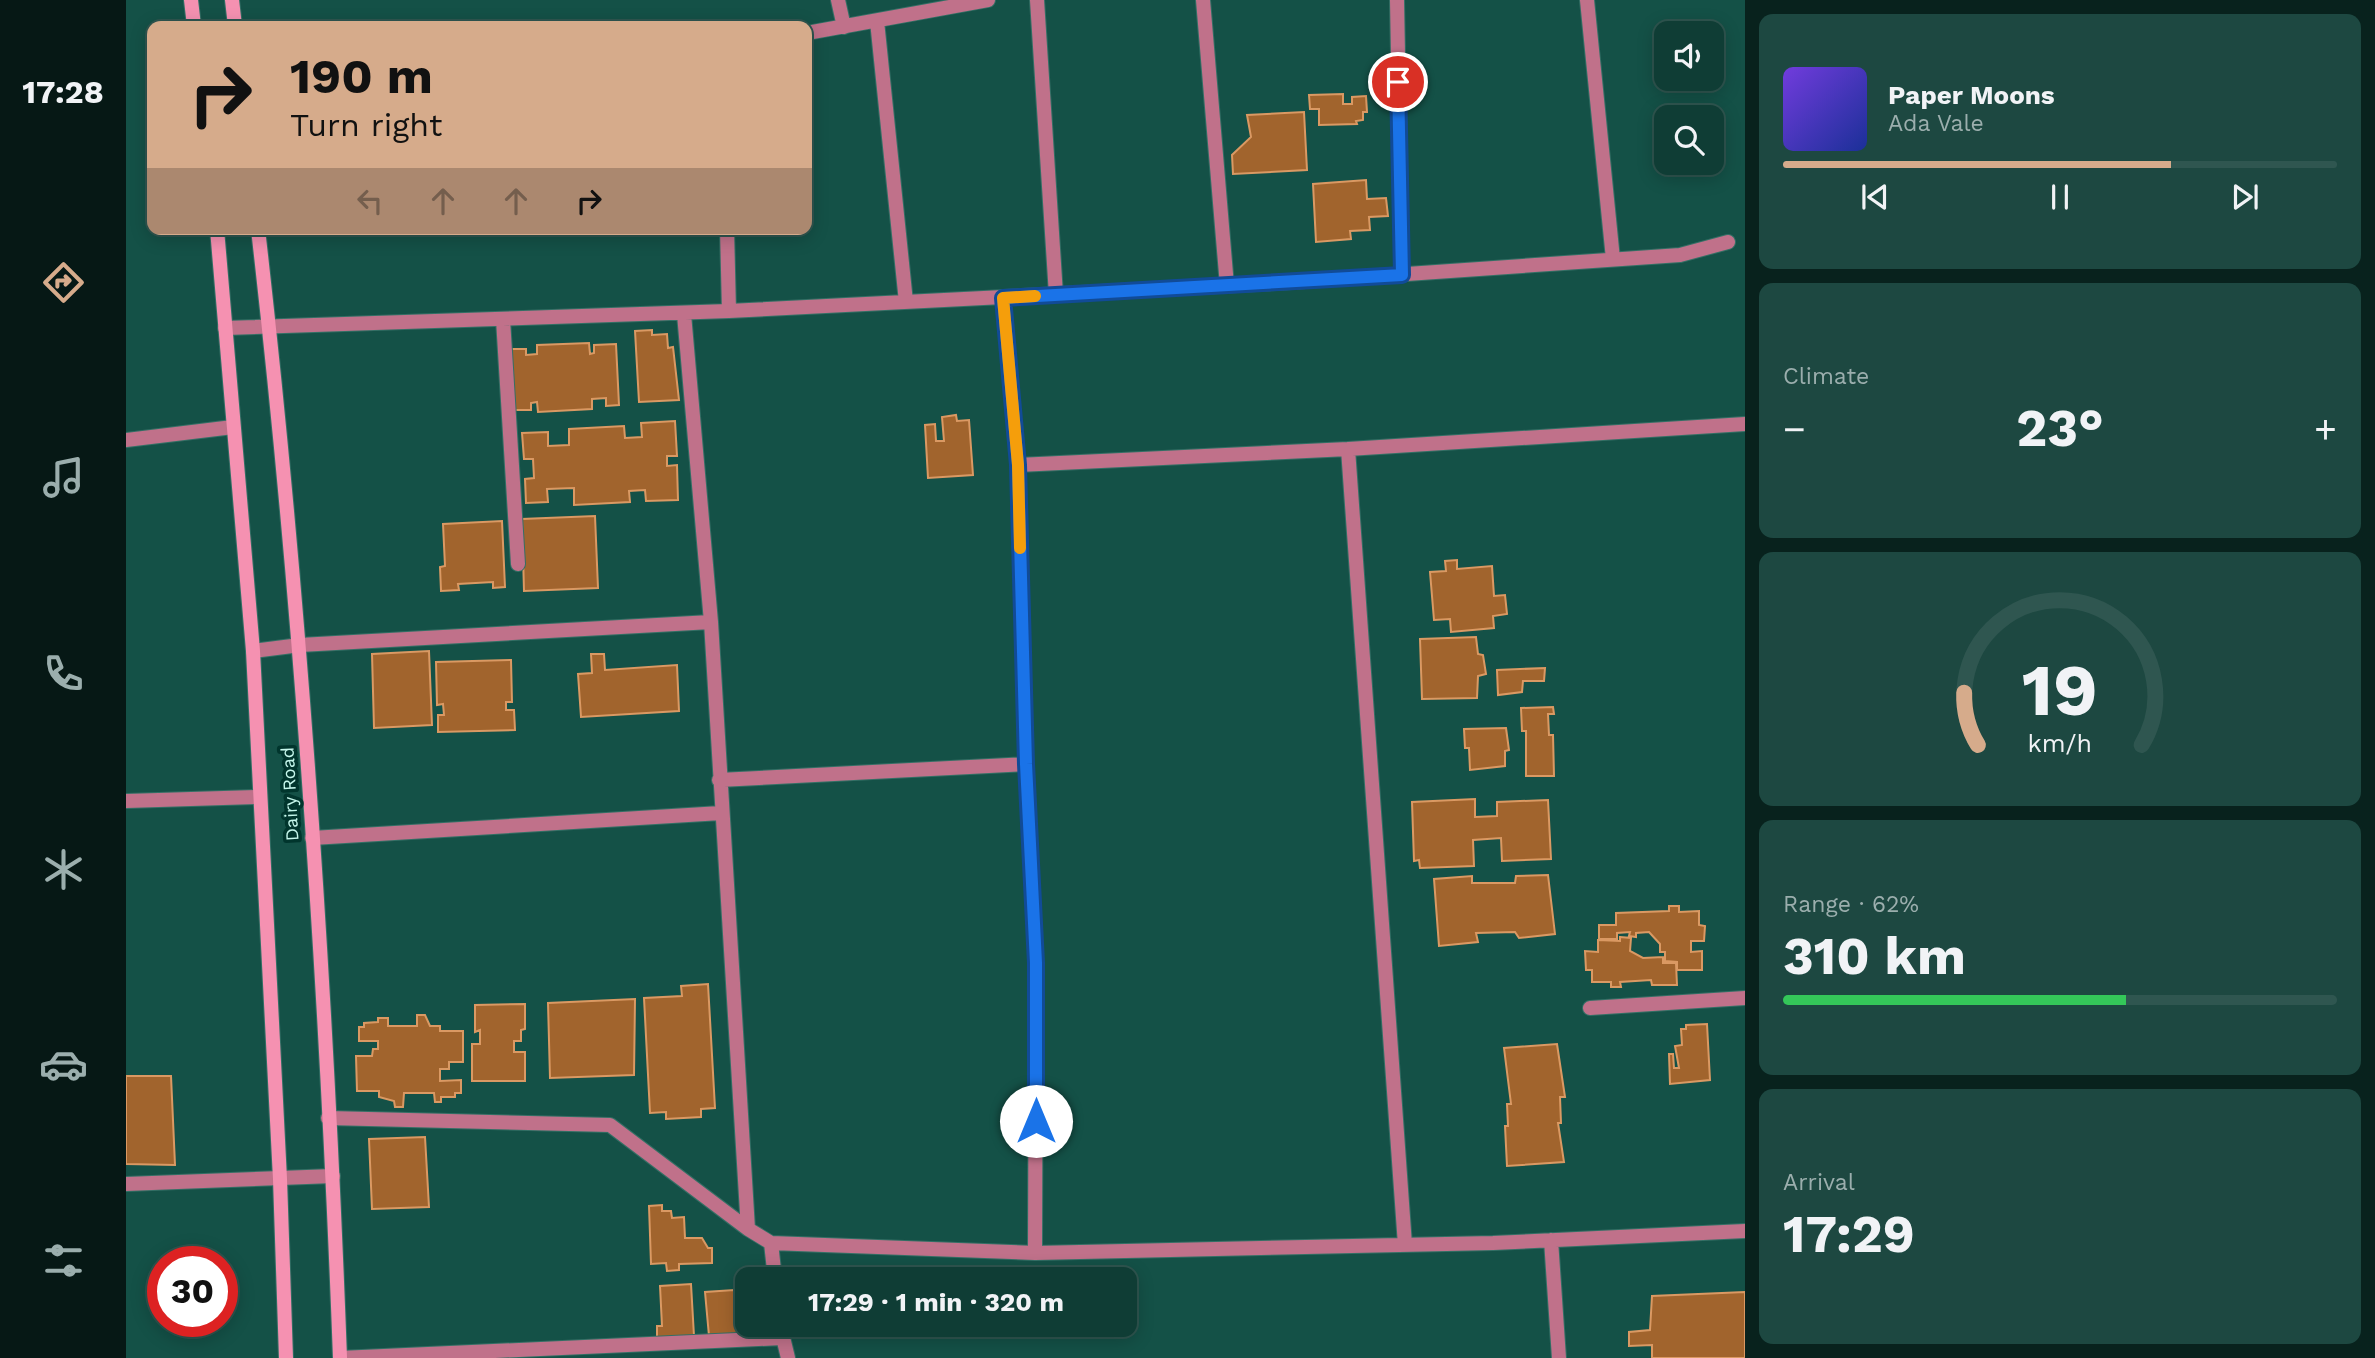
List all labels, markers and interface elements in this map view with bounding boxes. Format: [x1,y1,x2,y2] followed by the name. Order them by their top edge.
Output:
[1654,21,1724,175] map controls
[1654,21,1724,91] button: sound
[290,47,433,105] text: 190 m
[175,49,266,140] icon: right
[1368,52,1428,112] pin
[1379,63,1417,101] icon: arrive
[22,73,104,111] text: 17:28
[1888,80,2055,110] text: Paper Moons
[1654,105,1724,175] button: search
[290,106,442,144] text: Turn right
[1888,110,1984,137] text: Ada Vale
[1856,178,1894,216] icon: previous
[2041,178,2079,216] icon: pause
[2226,178,2264,216] icon: next
[351,182,389,220] icon: left
[424,182,462,220] icon: ahead
[497,182,535,220] icon: ahead
[570,182,608,220] icon: right
[39,258,88,307] icon: directions
[1783,363,1869,390] text: Climate
[2016,398,2104,459] text: 23°
[1783,407,1806,451] text: −
[2314,407,2337,451] text: +
[39,453,88,502] icon: music
[2022,647,2098,733] text: 19
[39,649,88,698] icon: phone
[2028,729,2092,758] text: km/h
[277,746,302,842] street label: Dairy Road
[39,845,88,894] icon: climate
[1783,891,1919,918] text: Range · 62%
[1783,926,1966,987] text: 310 km
[39,1040,88,1089] icon: car
[999,1084,1073,1158] position arrow
[1783,1169,1855,1196] text: Arrival
[1783,1204,1915,1265] text: 17:29
[39,1236,88,1285] icon: filters
[147,1246,238,1337] speed limit sign: 30
[808,1287,1064,1317] text: 17:29 · 1 min · 320 m

